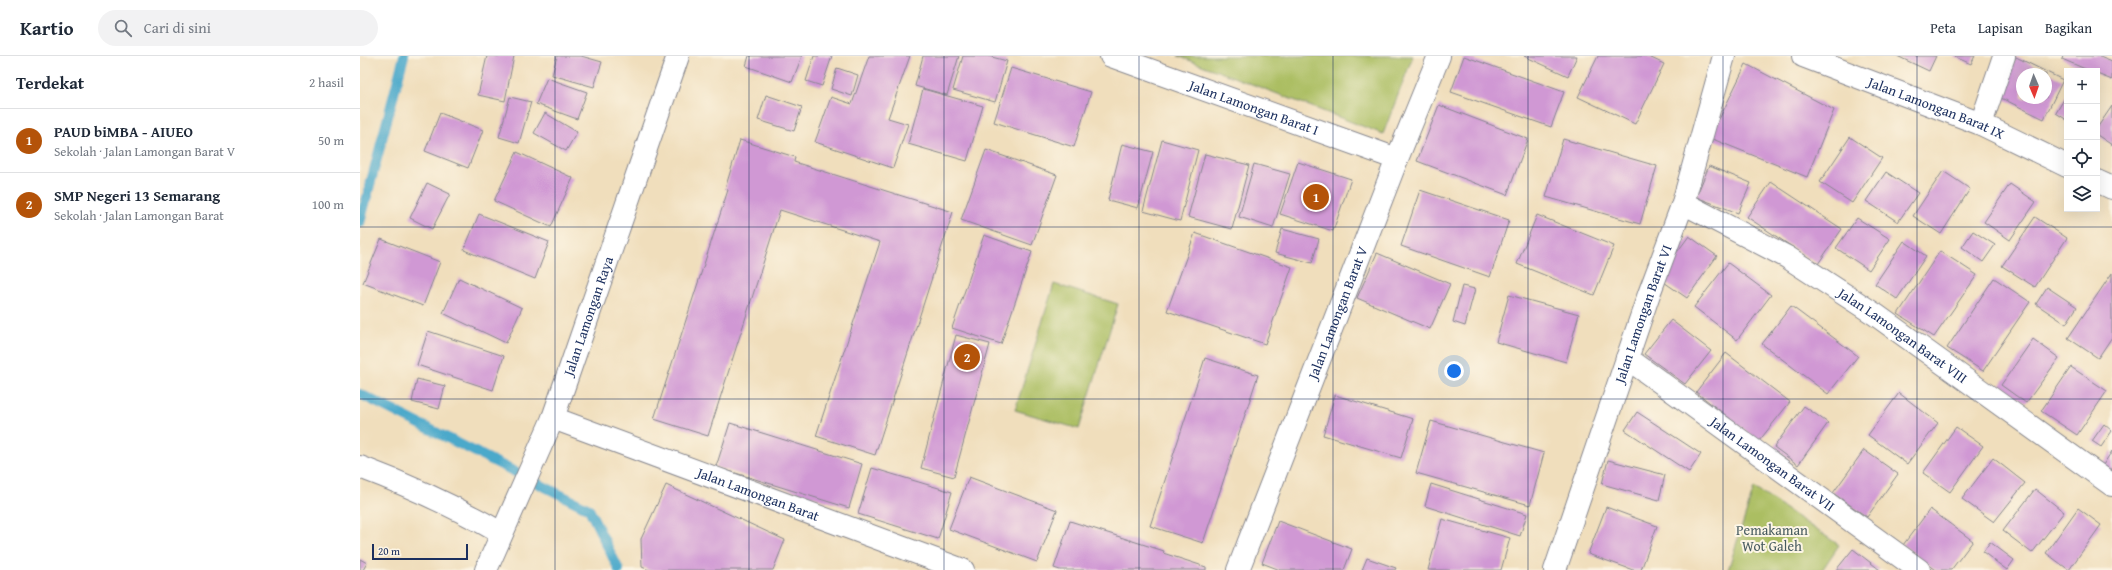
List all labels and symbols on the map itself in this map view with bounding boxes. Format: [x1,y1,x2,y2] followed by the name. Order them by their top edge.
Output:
[2016,68,2052,104] north arrow
[1863,71,2008,144] street label: Jalan Lamongan Barat IX
[1185,74,1321,140] street label: Jalan Lamongan Barat I
[1303,182,1329,212] pin: 1
[1609,242,1677,387] street label: Jalan Lamongan Barat VI
[1302,243,1372,384] street label: Jalan Lamongan Barat V
[558,253,618,380] street label: Jalan Lamongan Raya
[1832,282,1972,388] street label: Jalan Lamongan Barat VIII
[954,342,980,372] pin: 2
[1444,361,1464,381] your location
[1705,410,1839,516] street label: Jalan Lamongan Barat VII
[693,462,822,526] street label: Jalan Lamongan Barat
[1736,520,1808,556] park label: Pemakaman Wot Galeh
[372,542,468,561] scale bar

